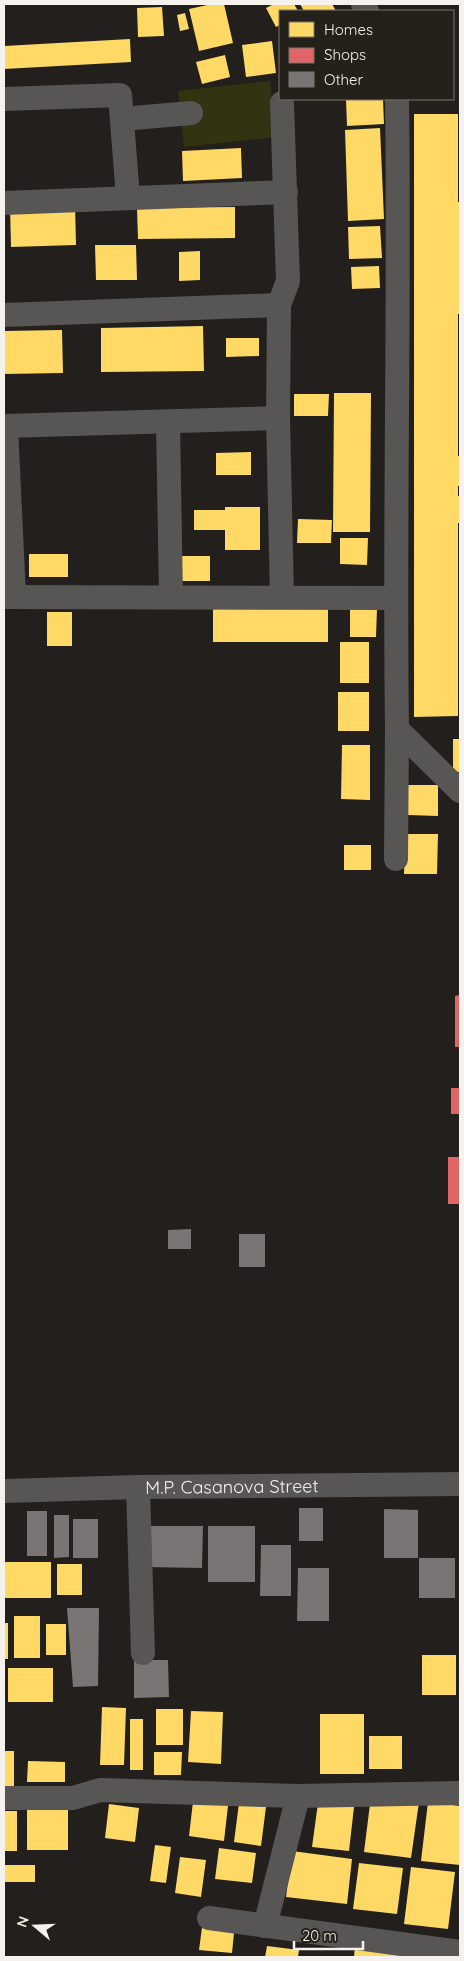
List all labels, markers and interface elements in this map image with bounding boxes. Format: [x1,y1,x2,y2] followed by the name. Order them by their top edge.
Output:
[279,10,454,100] legend
[324,20,373,39] text: Homes
[324,45,366,64] text: Shops
[324,70,364,89] text: Other
[145,1474,319,1498] street label: M.P. Casanova Street
[10,1901,60,1951] north arrow
[13,1914,33,1930] text: N
[294,1918,363,1950] scale bar
[302,1926,337,1945] text: 20 m

